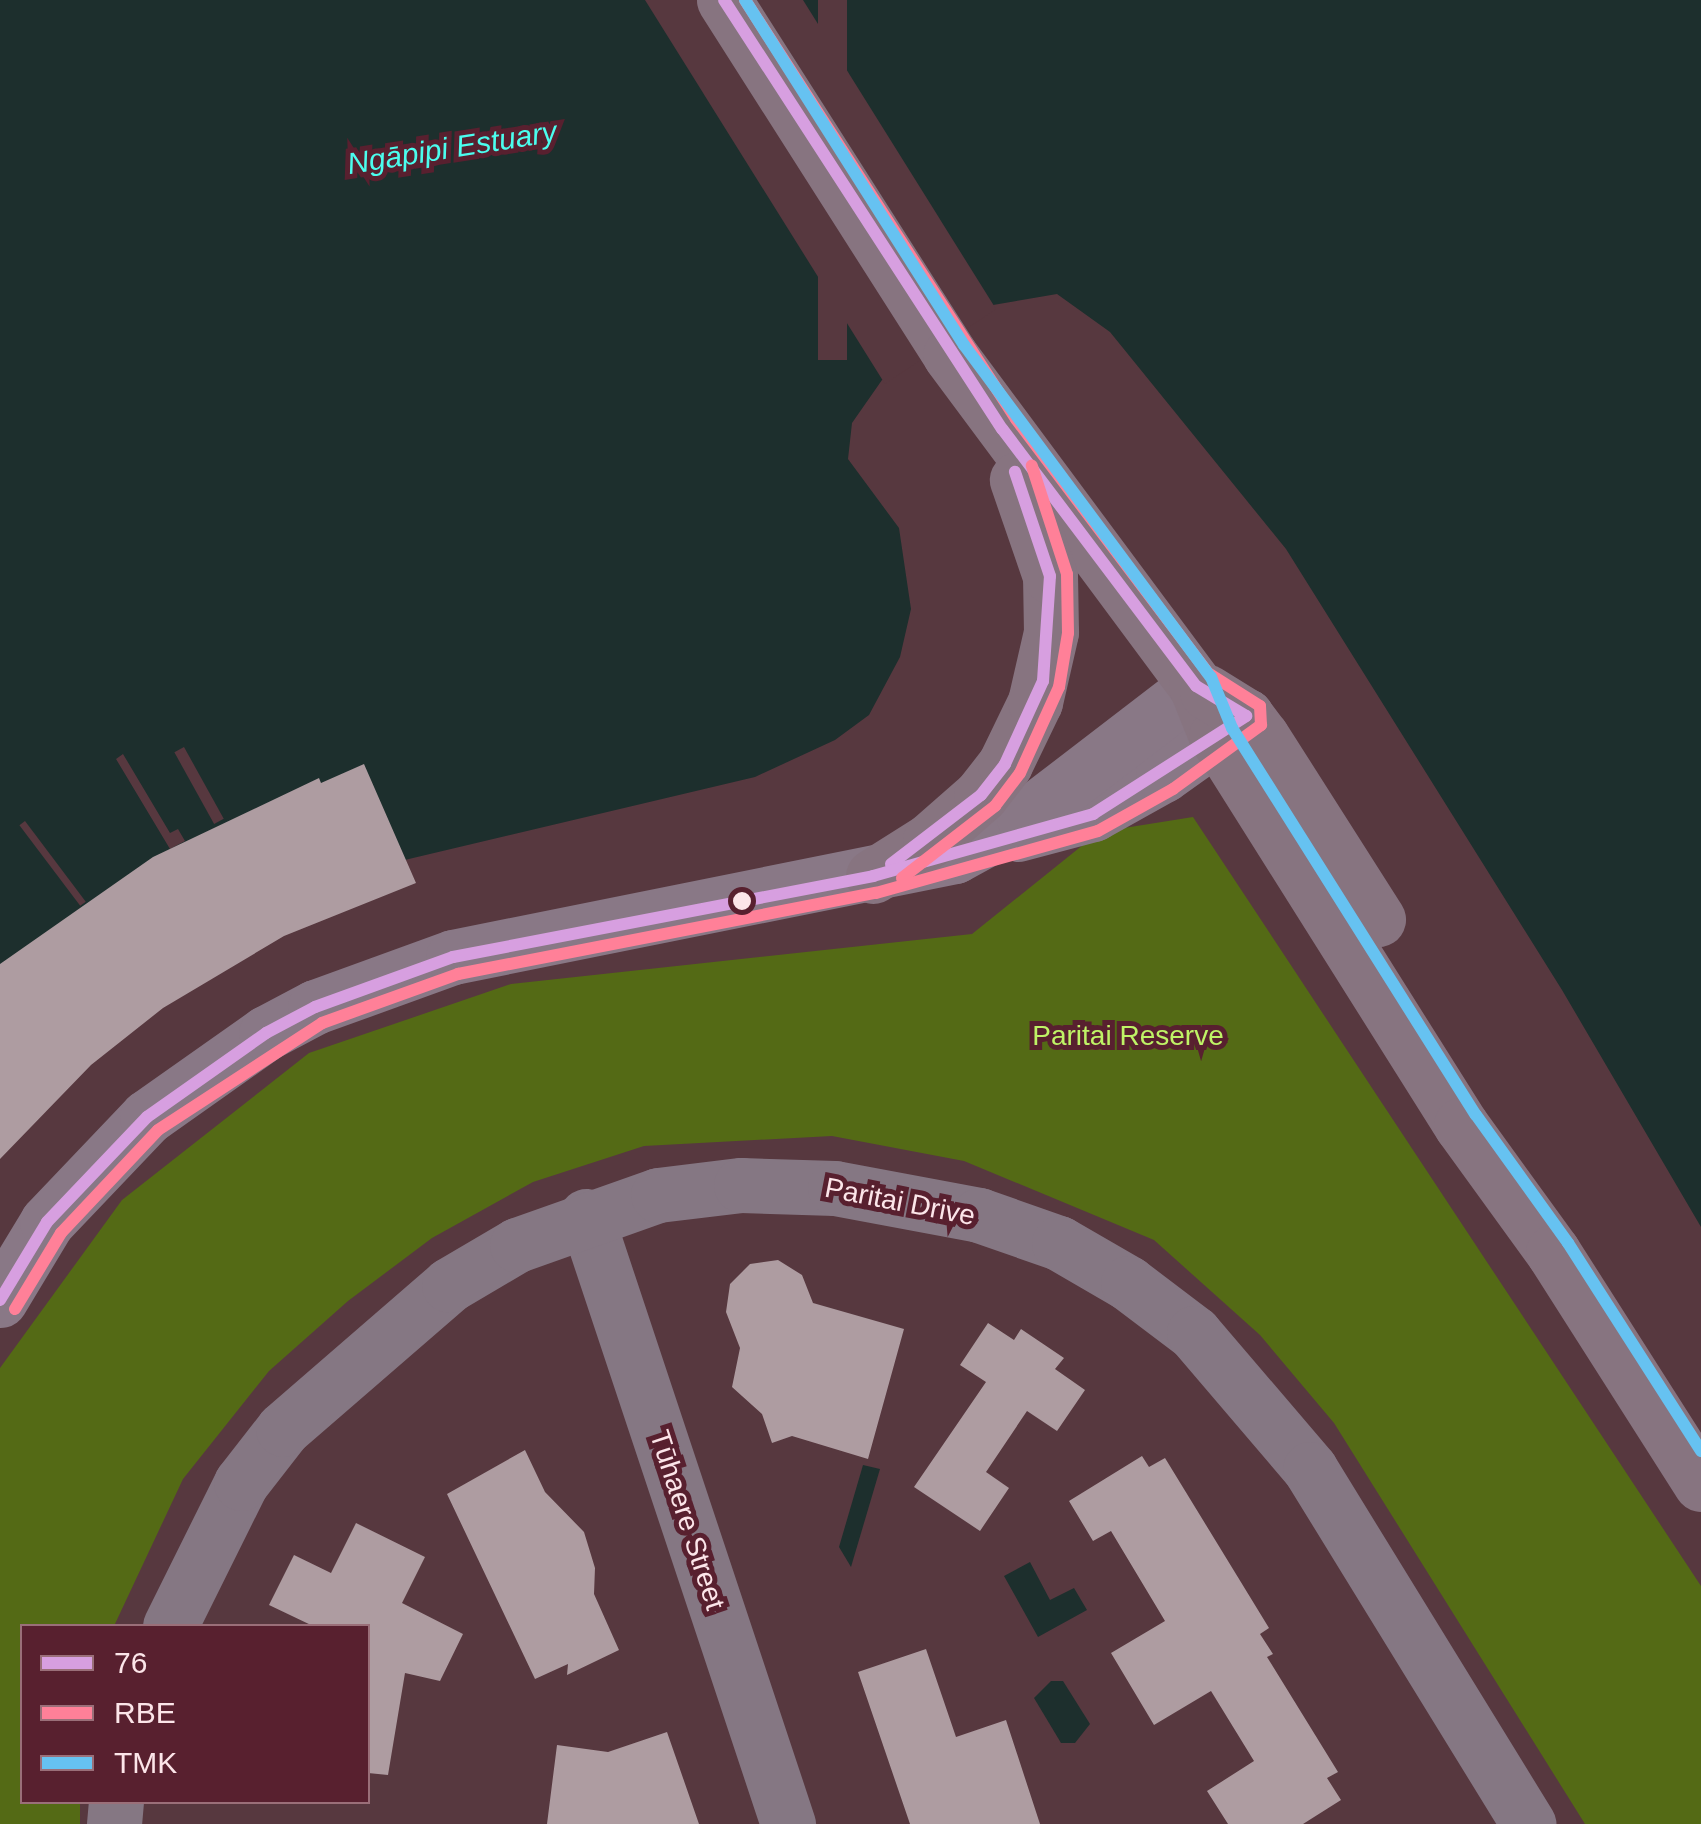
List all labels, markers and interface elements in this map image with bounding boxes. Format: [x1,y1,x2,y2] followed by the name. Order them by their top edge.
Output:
[345,114,559,182] water label: Ngāpipi Estuary
[732,891,752,911] unlabelled marker
[1032,1019,1224,1053] park label: Paritai Reserve
[822,1171,978,1233] street label: Paritai Drive
[642,1426,732,1614] street label: Tūhaere Street
[20,1624,370,1804] legend
[114,1646,147,1679] text: 76
[114,1696,176,1729] text: RBE
[114,1746,177,1779] text: TMK

